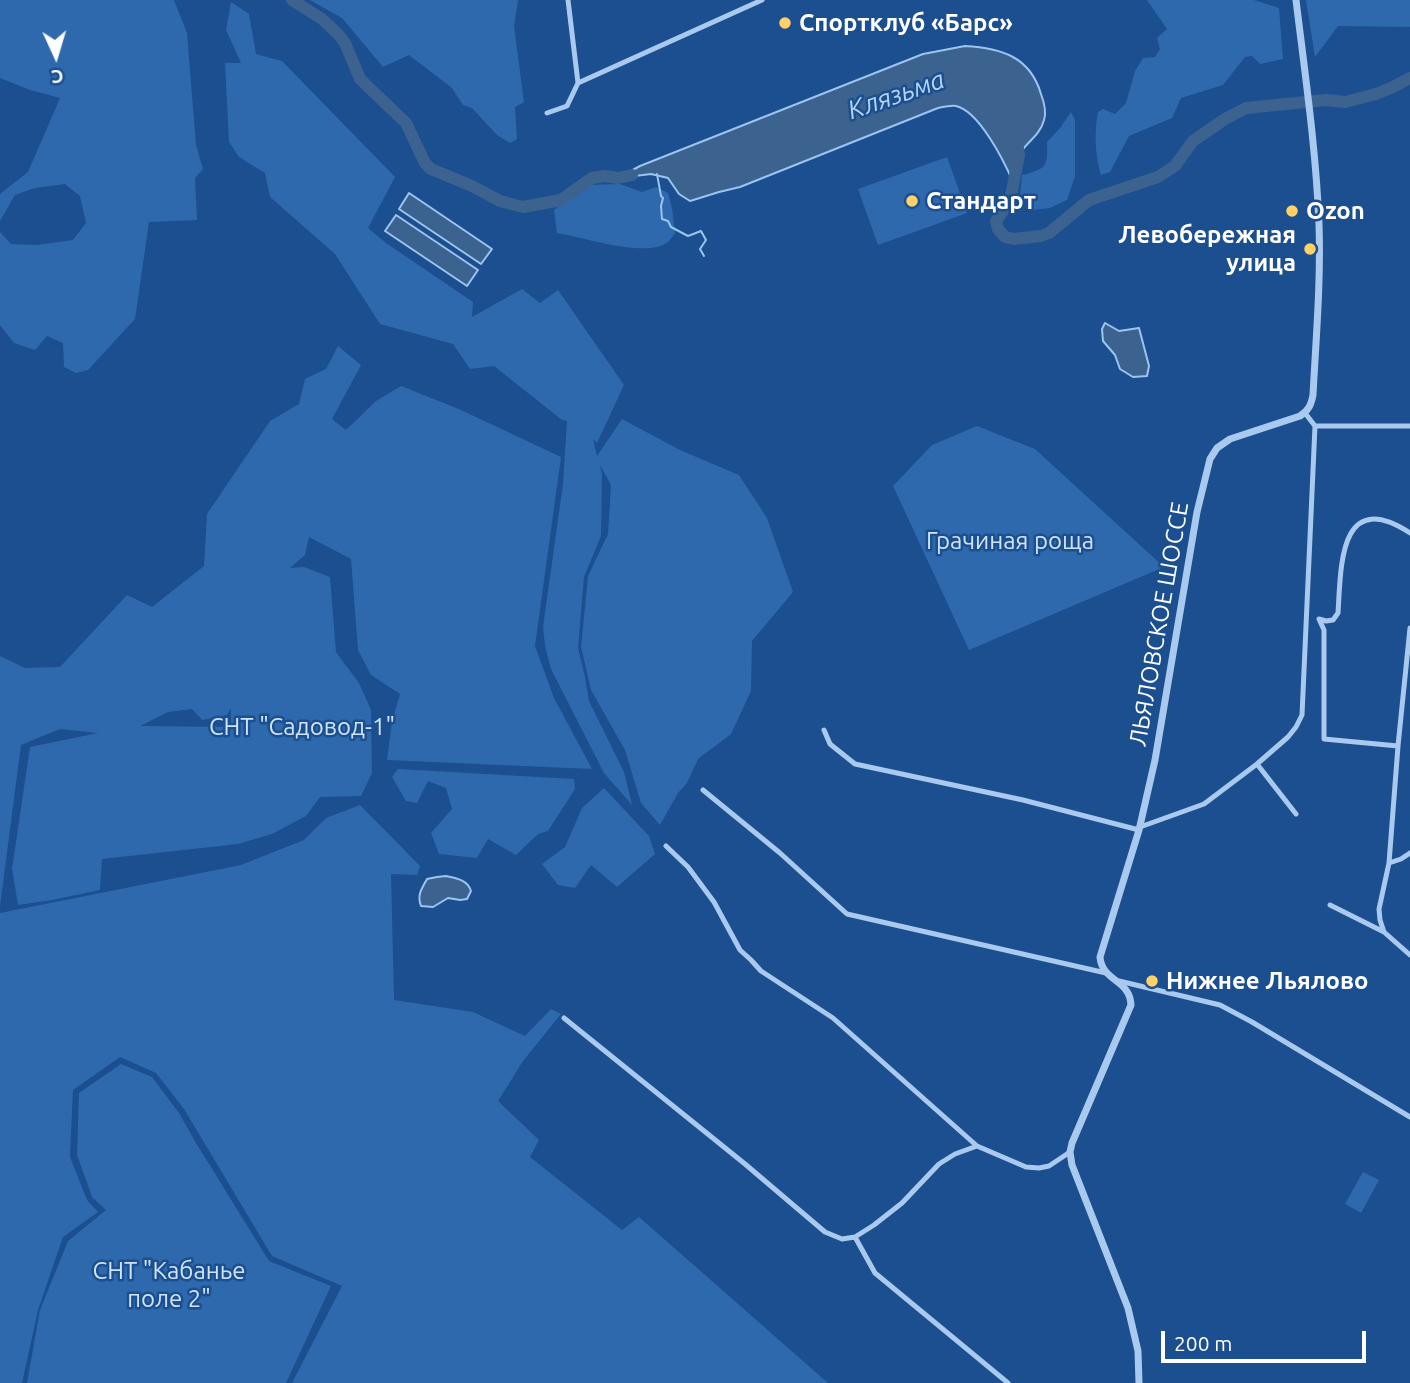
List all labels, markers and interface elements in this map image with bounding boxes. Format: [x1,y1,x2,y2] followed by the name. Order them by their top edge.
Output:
[799,9,1013,37] place label: Спортклуб «Барс»
[777,15,793,31] marker: Спортклуб «Барс»
[21,21,91,91] north arrow
[843,64,949,126] water label: Клязьма
[51,66,64,88] text: С
[926,187,1036,215] place label: Стандарт
[904,193,920,209] marker: Стандарт
[1306,197,1365,225] place label: Ozon
[1284,203,1300,219] marker: Ozon
[1118,221,1296,277] place label: Левобережная улица
[1302,241,1318,257] marker: Левобережная улица
[1123,500,1195,748] street label: ЛЬЯЛОВСКОЕ ШОССЕ
[926,527,1094,555] park label: Грачиная роща
[209,713,395,741] park label: СНТ "Садовод-1"
[1166,967,1369,995] place label: Нижнее Льялово
[1144,973,1160,989] marker: Нижнее Льялово
[93,1257,245,1313] park label: СНТ "Кабанье поле 2"
[1165,1316,1370,1360] scale bar
[1174,1331,1232,1355] text: 200 m

